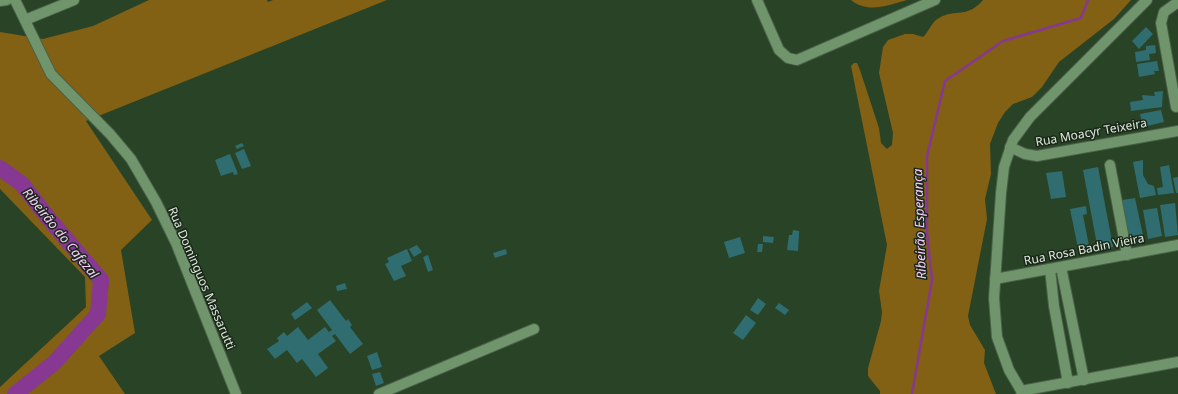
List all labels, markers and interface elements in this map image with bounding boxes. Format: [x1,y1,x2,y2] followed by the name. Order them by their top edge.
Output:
[1034,114,1148,150] street label: Rua Moacyr Teixeira
[908,168,930,280] water label: Ribeirão Esperança
[19,184,103,282] water label: Ribeirão do Cafezal
[164,204,240,352] street label: Rua Dominguos Massarutti
[1022,229,1146,269] street label: Rua Rosa Badin Vieira

